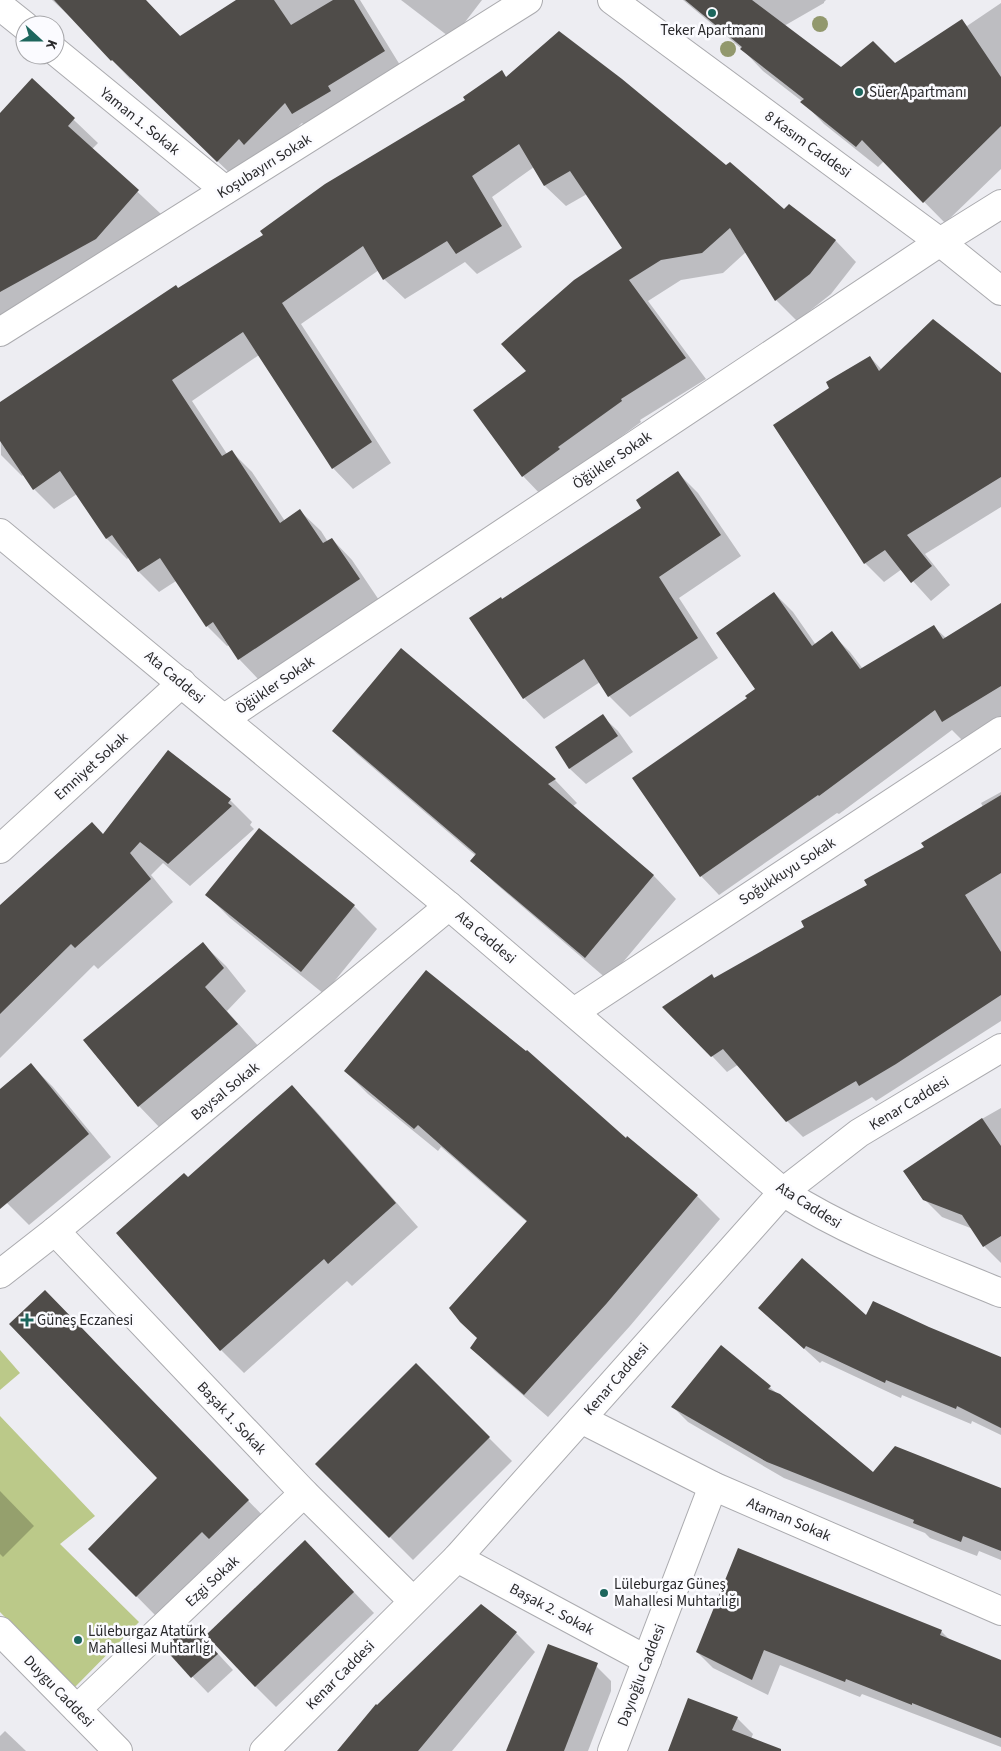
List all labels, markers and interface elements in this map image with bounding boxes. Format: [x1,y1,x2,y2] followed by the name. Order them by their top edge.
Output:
[706,7,718,19] marker: Teker Apartmanı
[15,15,65,65] north arrow
[660,20,764,41] place label: Teker Apartmanı
[40,37,62,52] text: K
[94,82,185,161] street label: Yaman 1. Sokak
[869,82,967,103] place label: Süer Apartmanı
[853,86,865,98] marker: Süer Apartmanı
[760,106,855,183] street label: 8 Kasım Caddesi
[213,129,316,204] street label: Koşubayırı Sokak
[569,426,656,495] street label: Öğükler Sokak
[140,646,210,709] street label: Ata Caddesi
[232,651,319,720] street label: Öğükler Sokak
[50,727,133,805] street label: Emniyet Sokak
[735,832,840,911] street label: Soğukkuyu Sokak
[451,906,521,969] street label: Ata Caddesi
[187,1057,264,1125] street label: Baysal Sokak
[865,1071,953,1136] street label: Kenar Caddesi
[772,1177,845,1234] street label: Ata Caddesi
[37,1310,133,1331] place label: Güneş Eczanesi
[21,1314,33,1326] marker: Güneş Eczanesi
[579,1338,654,1420] street label: Kenar Caddesi
[192,1377,271,1460] street label: Başak 1. Sokak
[743,1492,835,1547] street label: Ataman Sokak
[181,1551,244,1612] street label: Ezgi Sokak
[614,1574,740,1612] place label: Lüleburgaz Güneş Mahallesi Muhtarlığı
[506,1578,598,1641] street label: Başak 2. Sokak
[598,1587,610,1599] marker: Lüleburgaz Güneş Mahallesi Muhtarlığı
[88,1621,214,1659] place label: Lüleburgaz Atatürk Mahallesi Muhtarlığı
[612,1621,671,1730] street label: Dayıoğlu Caddesi
[72,1634,84,1646] marker: Lüleburgaz Atatürk Mahallesi Muhtarlığı
[301,1636,380,1715] street label: Kenar Caddesi
[19,1650,99,1732] street label: Duygu Caddesi

